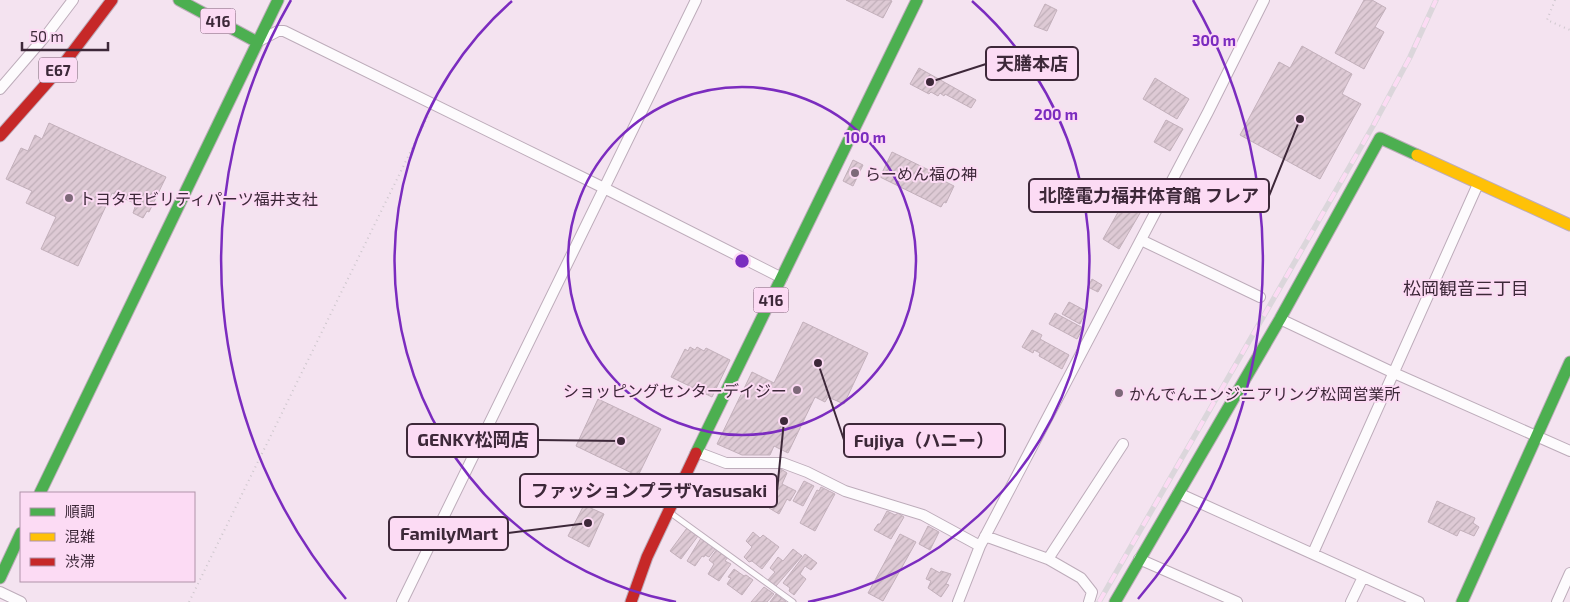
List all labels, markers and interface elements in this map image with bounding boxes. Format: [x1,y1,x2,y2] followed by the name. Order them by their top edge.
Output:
[200,8,236,34] road number: 416
[22,20,109,52] scale bar
[30,27,64,45] text: 50 m
[1192,31,1236,49] text: 300 m
[986,47,1078,80] callout: 天膳本店
[996,52,1068,74] text: 天膳本店
[39,58,77,82] road number: E67
[1034,105,1078,123] text: 200 m
[844,128,886,146] text: 100 m
[865,164,977,183] place label: らーめん福の神
[849,167,861,179] marker: らーめん福の神
[1029,179,1269,212] callout: 北陸電力福井体育館 フレア
[1039,184,1259,206] text: 北陸電力福井体育館 フレア
[79,189,318,208] place label: トヨタモビリティパーツ福井支社
[63,192,75,204] marker: トヨタモビリティパーツ福井支社
[733,252,751,270] centre of rings
[1403,277,1529,299] district label: 松岡観音三丁目
[754,288,788,312] road number: 416
[563,381,787,400] place label: ショッピングセンターデイジー
[791,384,803,396] marker: ショッピングセンターデイジー
[1129,384,1400,403] place label: かんでんエンジニアリング松岡営業所
[1113,387,1125,399] marker: かんでんエンジニアリング松岡営業所
[407,424,538,457] callout: GENKY松岡店
[844,424,1005,457] callout: Fujiya（ハニー）
[417,428,529,450] text: GENKY松岡店
[854,429,994,451] text: Fujiya（ハニー）
[520,474,777,507] callout: ファッションプラザYasusaki
[531,479,767,501] text: ファッションプラザYasusaki
[20,492,195,582] legend
[65,502,95,520] text: 順調
[389,517,508,550] callout: FamilyMart
[400,522,499,544] text: FamilyMart
[65,527,95,545] text: 混雑
[65,552,95,570] text: 渋滞

